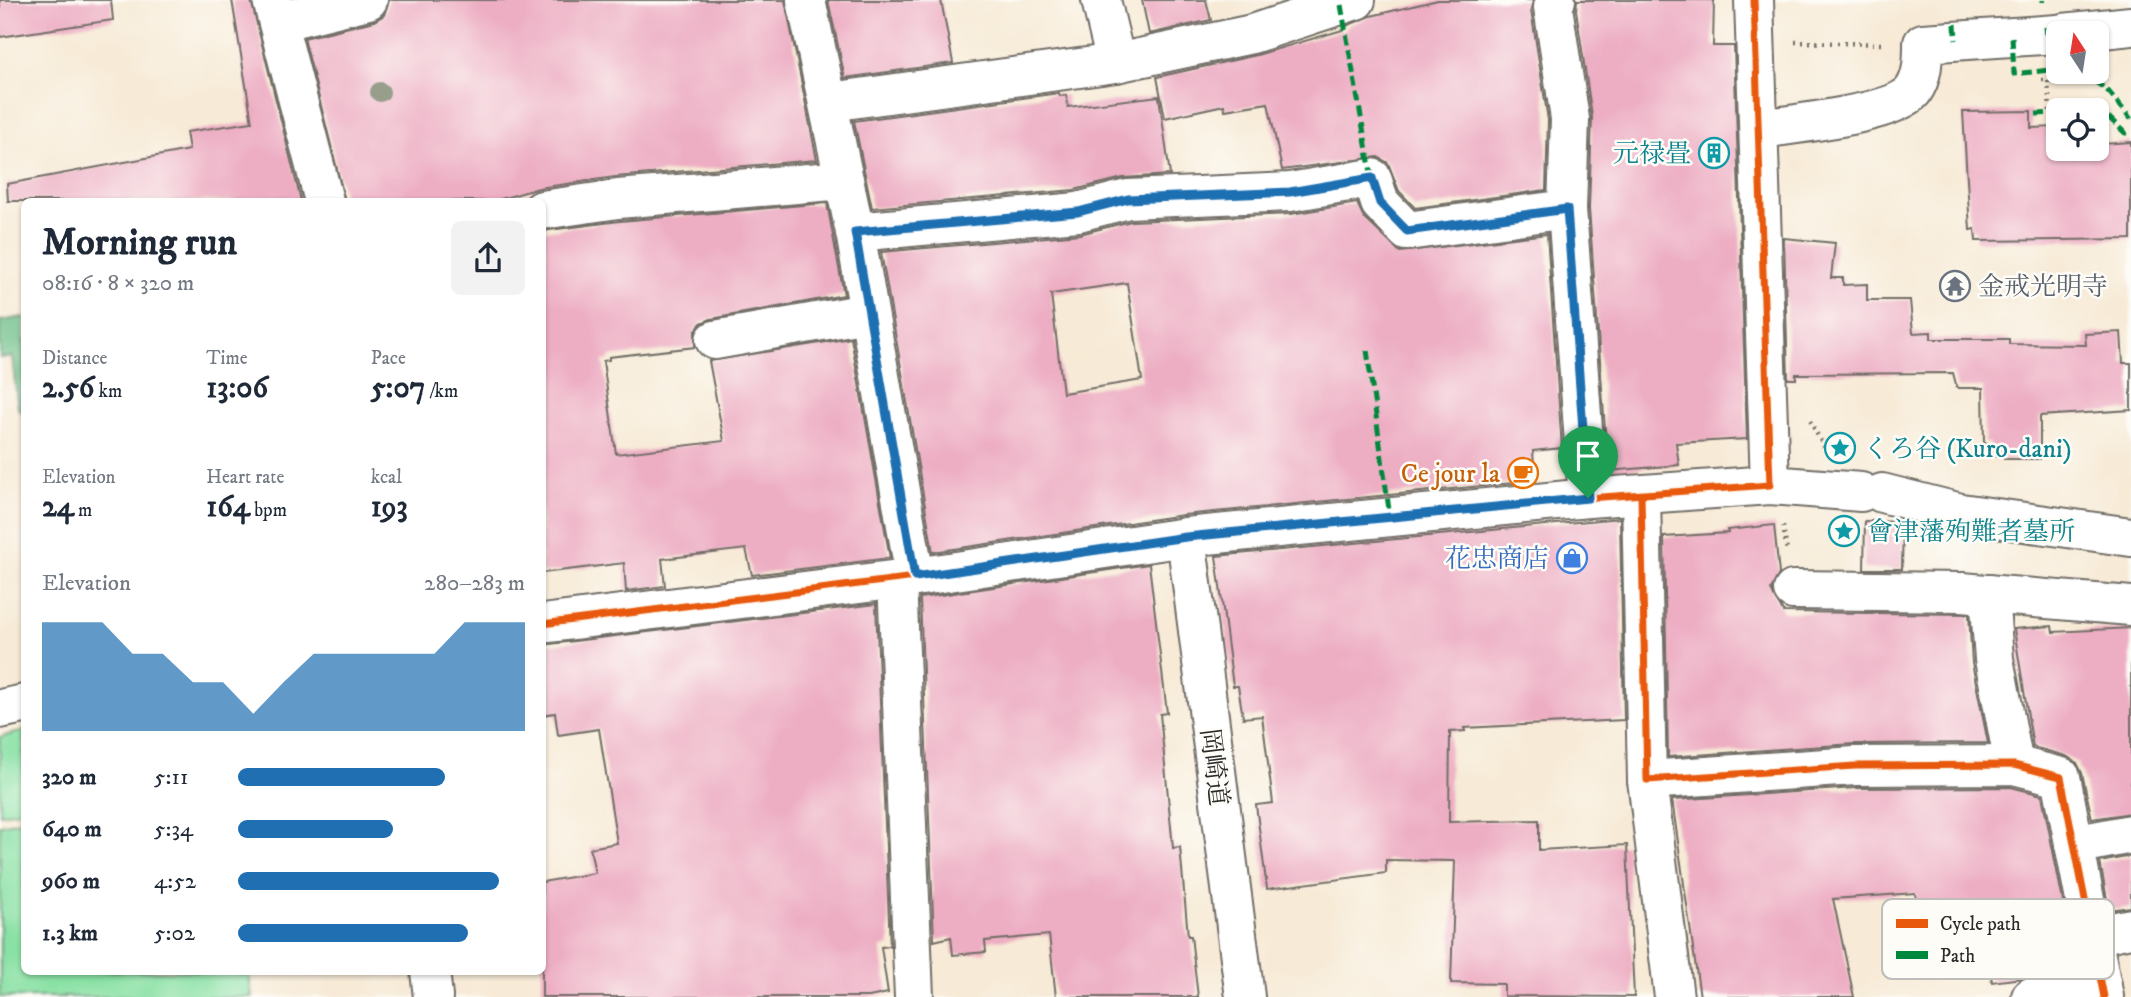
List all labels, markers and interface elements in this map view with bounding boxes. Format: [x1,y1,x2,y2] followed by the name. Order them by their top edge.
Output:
[2046,21,2109,84] north arrow
[2046,21,2109,161] map controls
[2046,98,2109,161] button: locate
[1697,136,1731,170] building icon: 元禄畳
[1613,138,1691,171] place label: 元禄畳
[42,219,237,267] text: Morning run
[451,221,525,295] button: share
[42,269,194,298] text: 08:16 · 8 × 320 m
[1938,269,1972,303] temple icon: 金戒光明寺
[1978,271,2108,304] place label: 金戒光明寺
[42,347,107,370] text: Distance
[206,347,248,370] text: Time
[371,347,406,370] text: Pace
[42,370,94,407] text: 2.56
[206,370,268,407] text: 13:06
[371,370,425,407] text: 5:07
[94,380,122,403] text: km
[425,380,458,403] text: /km
[1558,426,1618,498] pin
[1823,431,1857,465] place icon: くろ谷 (Kuro-dani)
[1863,433,2072,466] place label: くろ谷 (Kuro-dani)
[1569,437,1607,475] icon: arrive
[1506,456,1540,490] cafe icon: Ce jour la
[1401,458,1500,491] place label: Ce jour la
[42,466,116,489] text: Elevation
[206,466,284,489] text: Heart rate
[371,466,402,489] text: kcal
[42,489,74,526] text: 24
[206,489,250,526] text: 164
[371,489,408,526] text: 193
[74,499,92,522] text: m
[250,499,287,522] text: bpm
[1827,514,1861,548] place icon: 會津藩殉難者墓所
[1867,516,2075,549] place label: 會津藩殉難者墓所
[1555,541,1589,575] shop icon: 花忠商店
[1445,543,1549,576] place label: 花忠商店
[42,569,131,598] text: Elevation
[424,569,525,598] text: 280–283 m
[1192,726,1235,808] street label: 岡崎道
[42,763,96,792] text: 320 m
[154,763,188,792] text: 5:11
[42,815,102,844] text: 640 m
[154,815,193,844] text: 5:34
[42,867,100,896] text: 960 m
[154,867,196,896] text: 4:52
[1882,899,2114,979] legend
[1940,913,2021,936] text: Cycle path
[42,919,98,948] text: 1.3 km
[154,919,195,948] text: 5:02
[1940,945,1975,968] text: Path

